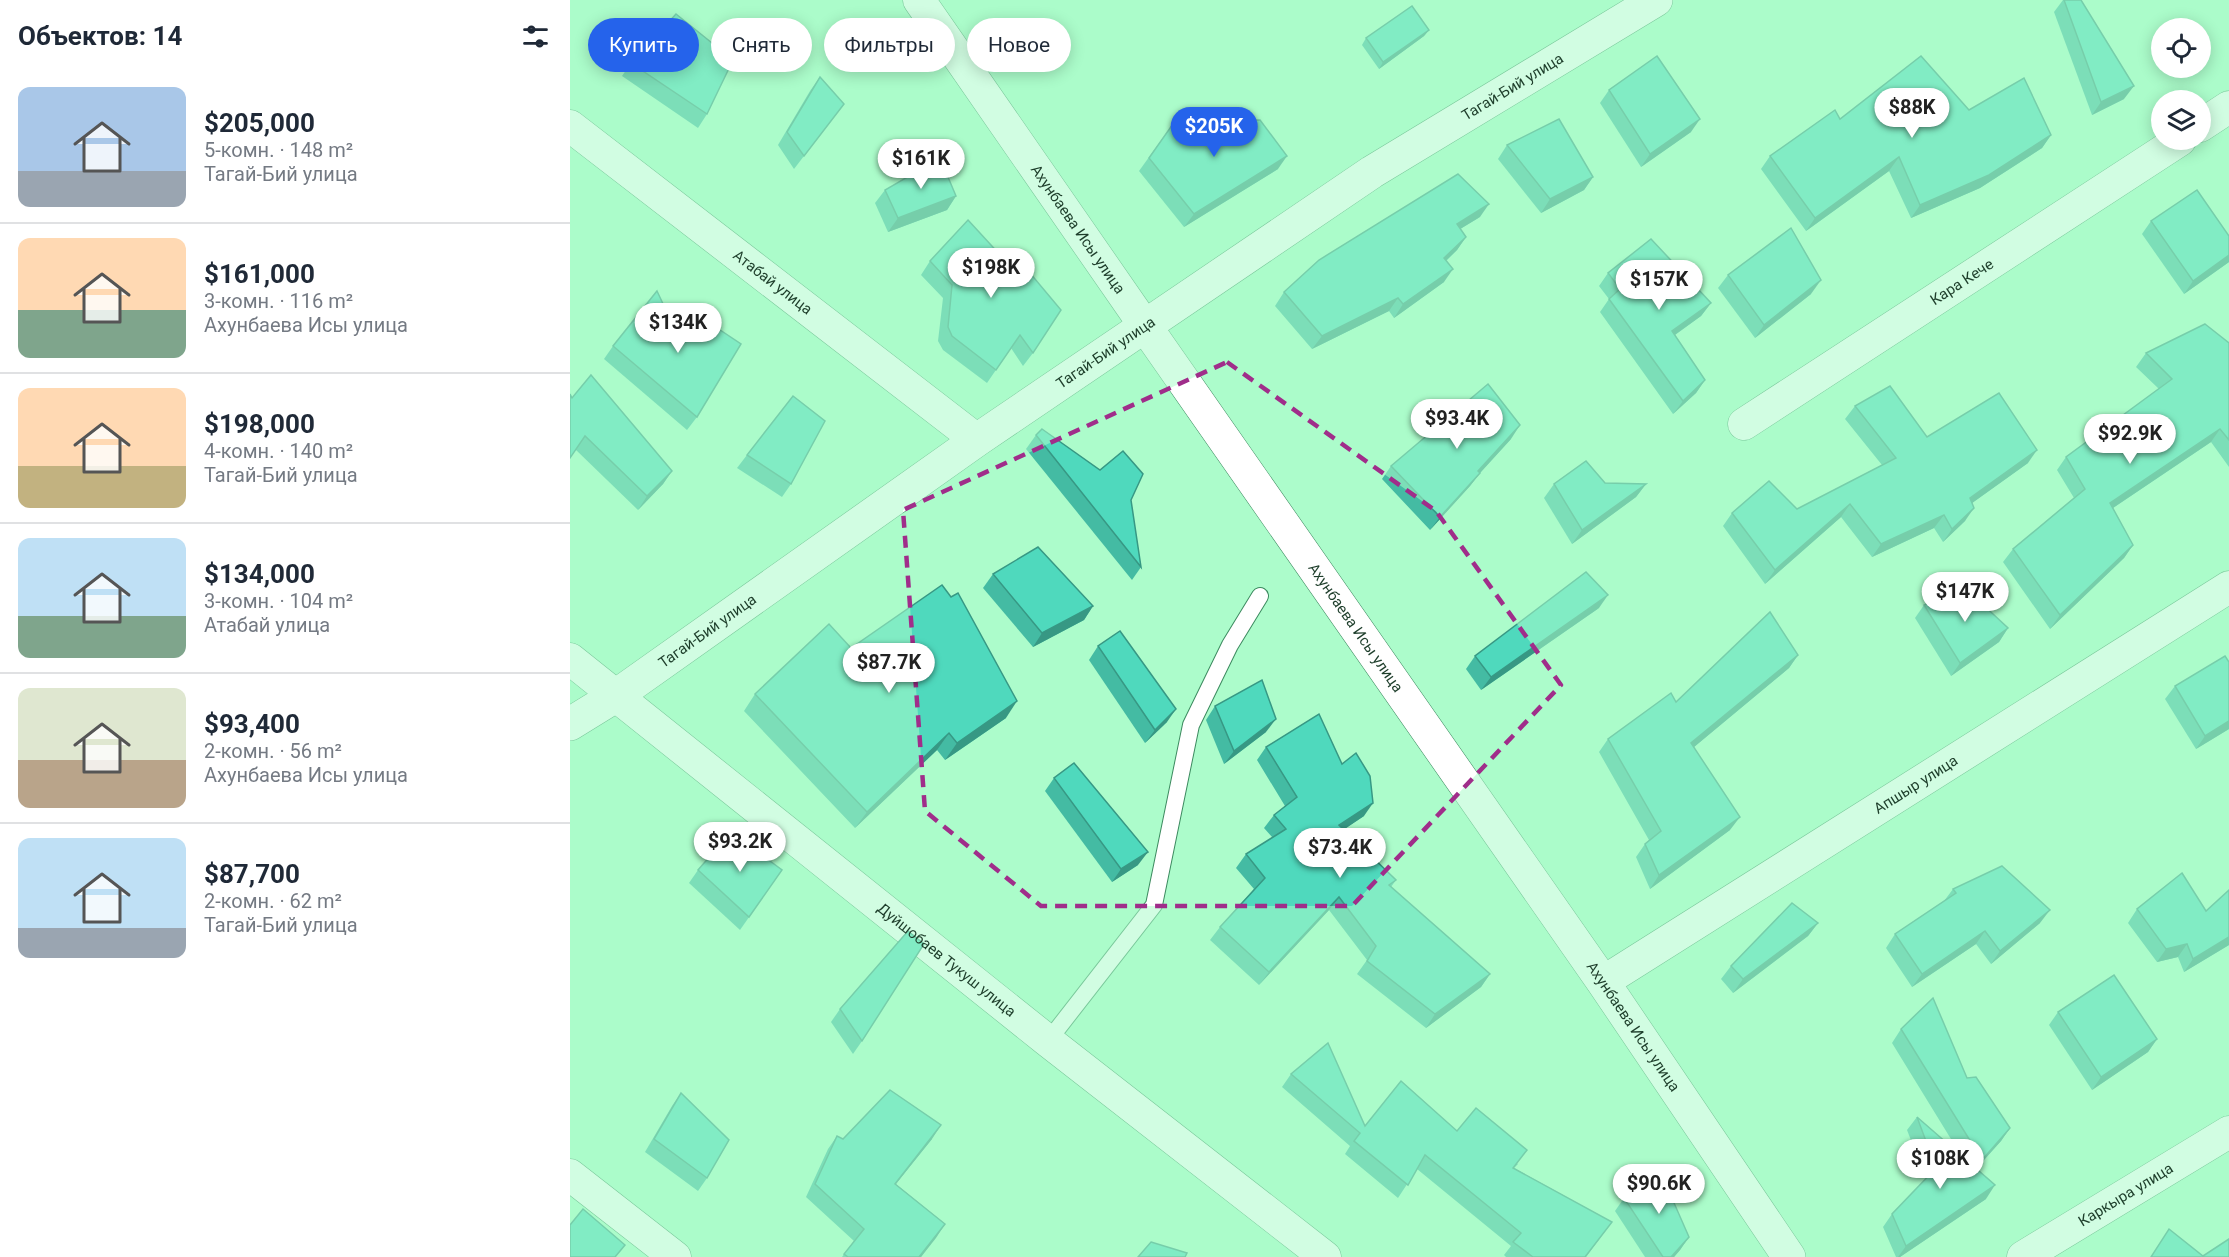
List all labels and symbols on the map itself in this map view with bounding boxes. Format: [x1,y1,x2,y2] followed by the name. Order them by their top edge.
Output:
[1459,49,1567,124] street label: Тагай-Бий улица
[1876,88,1948,139] pin: $88K
[1172,107,1256,158] pin: $205K
[879,139,963,190] pin: $161K
[1027,161,1129,297] street label: Ахунбаева Исы улица
[730,246,816,318] street label: Атабай улица
[949,248,1033,299] pin: $198K
[1927,255,1997,309] street label: Кара Кече
[1617,260,1701,311] pin: $157K
[636,303,720,354] pin: $134K
[1053,313,1159,392] street label: Тагай-Бий улица
[1408,399,1506,450] pin: $93.4K
[2081,414,2179,465] pin: $92.9K
[1304,560,1407,696] street label: Ахунбаева Исы улица
[1923,572,2007,623] pin: $147K
[655,590,760,672] street label: Тагай-Бий улица
[840,643,938,694] pin: $87.7K
[1871,751,1961,818] street label: Апшыр улица
[691,822,789,873] pin: $93.2K
[1291,828,1389,879] pin: $73.4K
[874,899,1019,1021] street label: Дуйшобаев Тукуш улица
[1583,958,1684,1095] street label: Ахунбаева Исы улица
[1898,1139,1982,1190] pin: $108K
[2075,1159,2176,1230] street label: Каркыра улица
[1610,1164,1708,1215] pin: $90.6K

